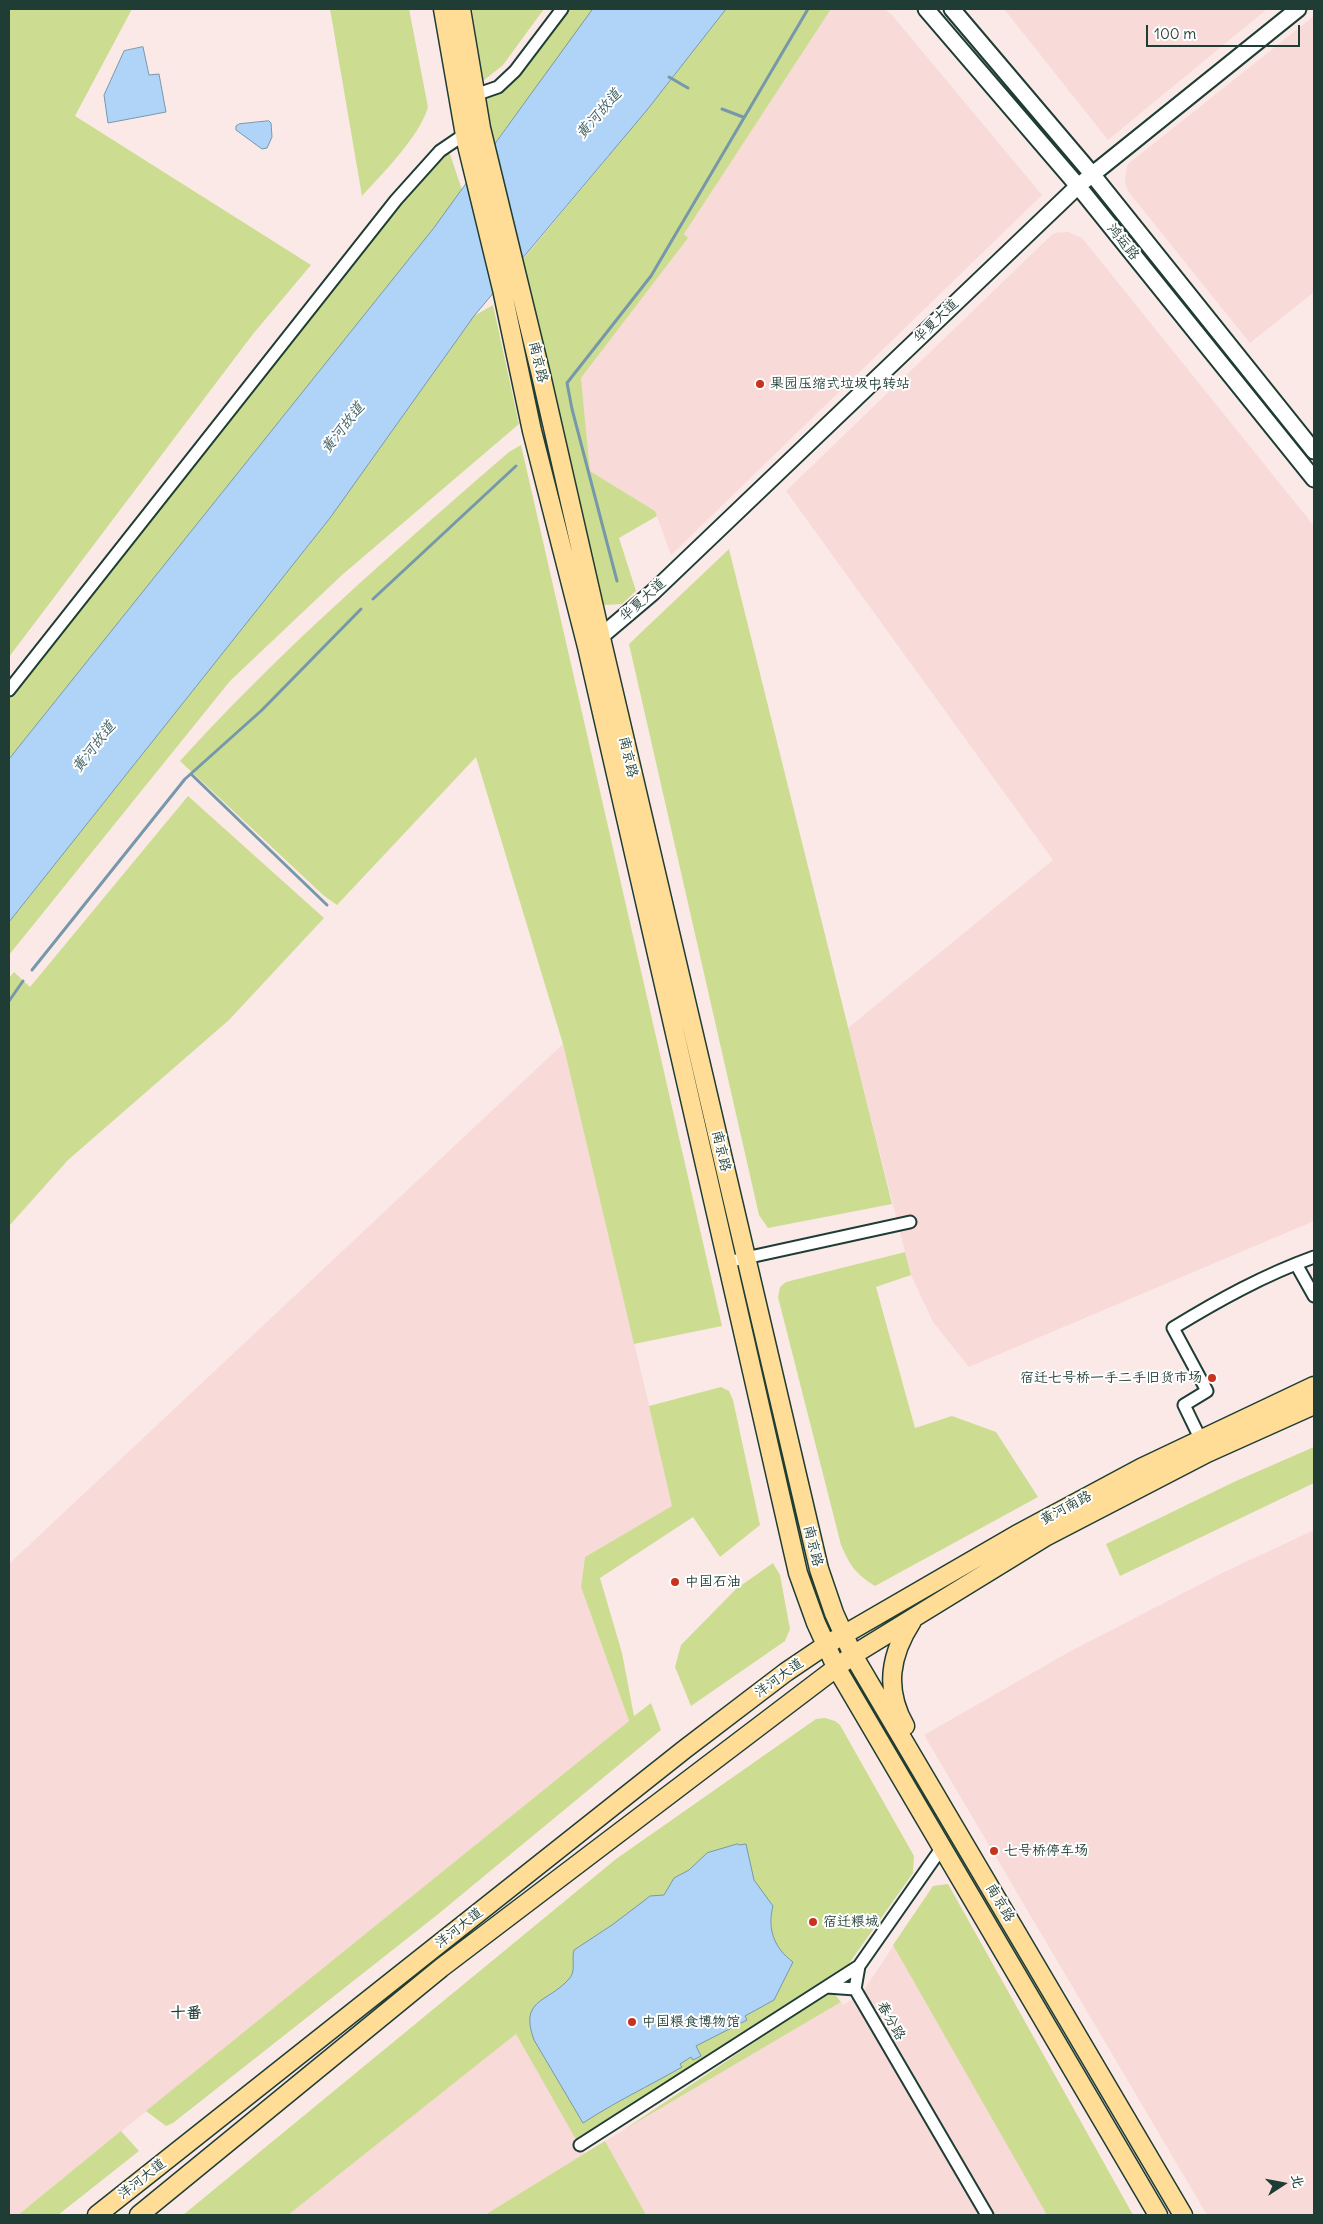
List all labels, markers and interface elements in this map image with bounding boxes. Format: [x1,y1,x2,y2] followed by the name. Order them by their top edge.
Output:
[1148,15,1302,47] scale bar
[1154,24,1196,43] text: 100 m
[573,85,625,143] water label: 黄河故道
[1103,220,1143,264] street label: 鸿运路
[910,296,962,346] street label: 华夏大道
[525,340,551,384] street label: 南京路
[770,376,910,392] place label: 果园压缩式垃圾中转站
[754,378,766,390] marker: 果园压缩式垃圾中转站
[317,399,369,457] water label: 黄河故道
[617,575,669,625] street label: 华夏大道
[68,718,120,776] water label: 黄河故道
[615,735,641,779] street label: 南京路
[708,1129,734,1173] street label: 南京路
[1020,1370,1202,1386] place label: 宿迁七号桥一手二手旧货市场
[1206,1372,1218,1384] marker: 宿迁七号桥一手二手旧货市场
[1037,1487,1095,1529] street label: 黄河南路
[800,1524,826,1568] street label: 南京路
[685,1574,741,1590] place label: 中国石油
[669,1576,681,1588] marker: 中国石油
[751,1655,807,1701] street label: 洋河大道
[1004,1843,1088,1859] place label: 七号桥停车场
[988,1845,1000,1857] marker: 七号桥停车场
[982,1881,1018,1925] street label: 南京路
[432,1904,486,1952] street label: 洋河大道
[823,1914,879,1930] place label: 宿迁粮城
[807,1916,819,1928] marker: 宿迁粮城
[873,1999,909,2043] street label: 春分路
[170,2003,202,2023] district label: 十番
[642,2014,740,2030] place label: 中国粮食博物馆
[626,2016,638,2028] marker: 中国粮食博物馆
[115,2155,169,2203] street label: 洋河大道
[1258,2159,1308,2209] north arrow
[1288,2173,1308,2190] text: 北

